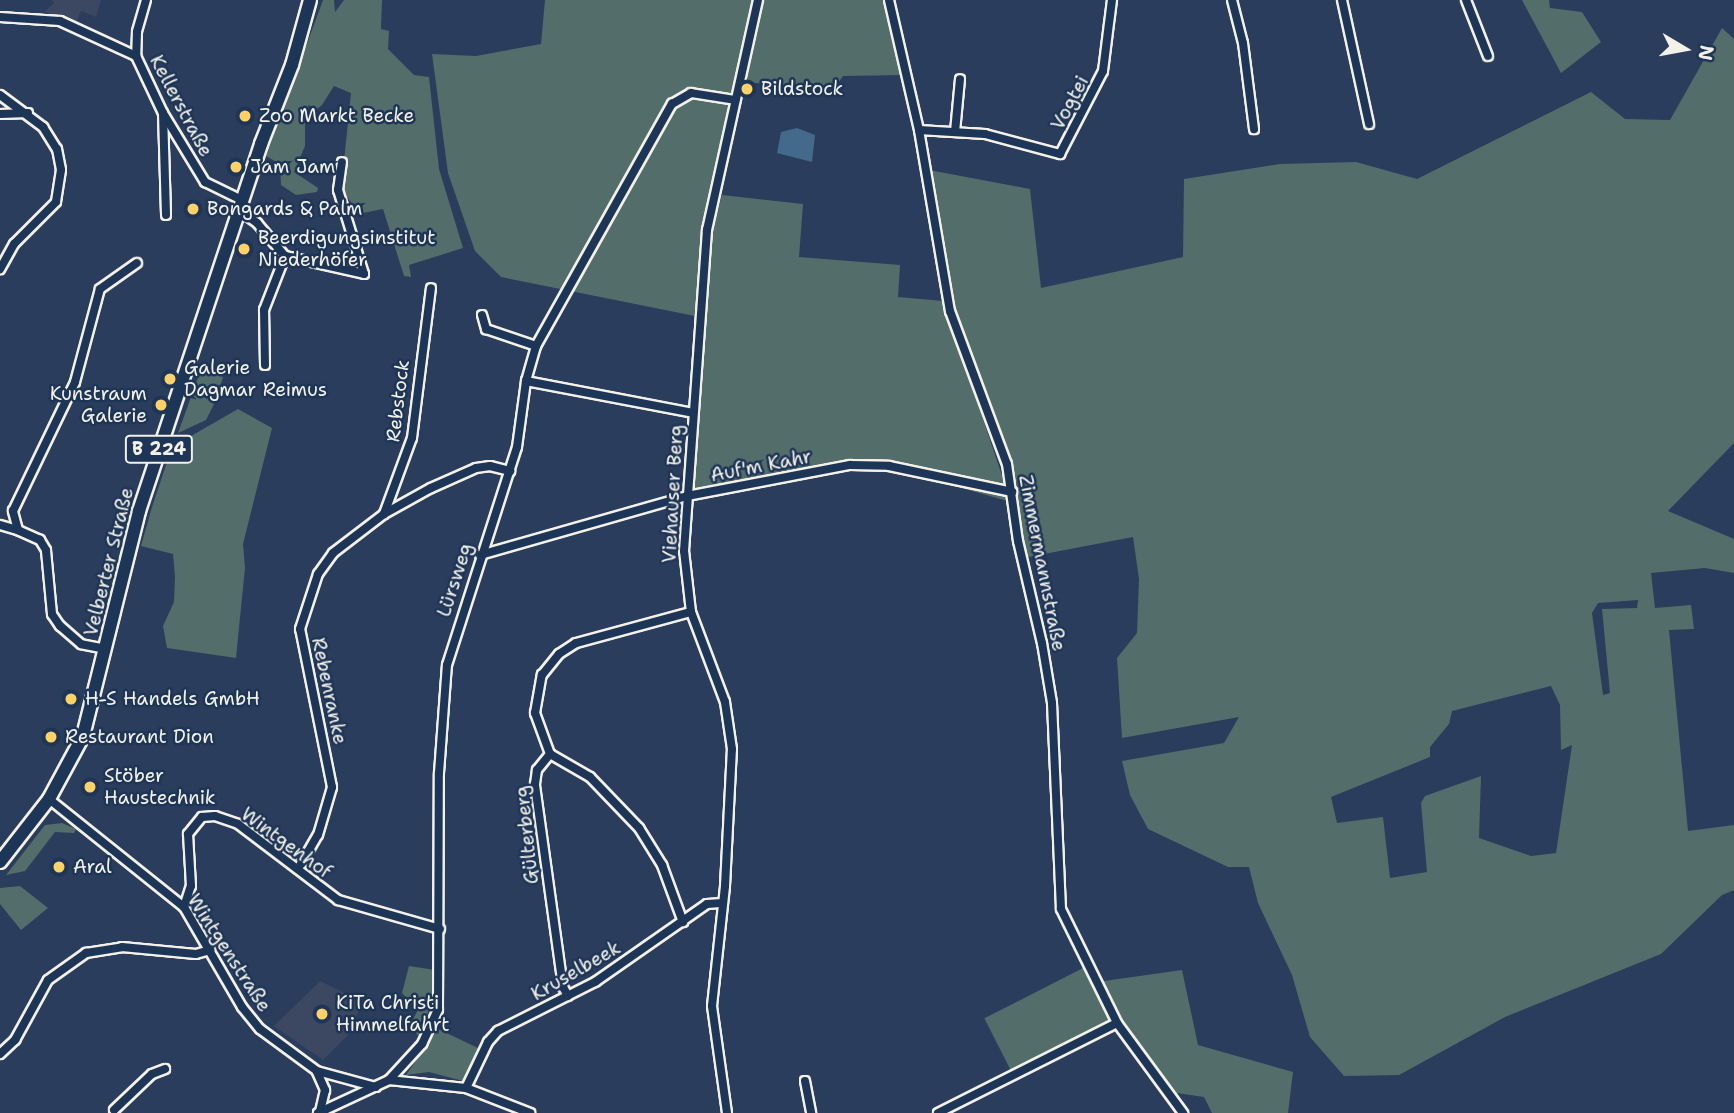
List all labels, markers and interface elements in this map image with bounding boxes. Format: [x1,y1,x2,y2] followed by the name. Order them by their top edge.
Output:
[1650,14,1720,84] north arrow
[1693,43,1720,62] text: N
[145,51,217,161] street label: Kellerstraße
[1046,72,1094,134] street label: Vogtei
[761,78,843,100] place label: Bildstock
[739,81,755,97] marker: Bildstock
[259,105,414,127] place label: Zoo Markt Becke
[237,108,253,124] marker: Zoo Markt Becke
[250,156,335,178] place label: Jam Jam
[228,159,244,175] marker: Jam Jam
[207,198,362,220] place label: Bongards & Palm
[185,201,201,217] marker: Bongards & Palm
[258,227,435,271] place label: Beerdigungsinstitut Niederhöfer
[236,241,252,257] marker: Beerdigungsinstitut Niederhöfer
[184,357,327,401] place label: Galerie Dagmar Reimus
[382,359,414,443] street label: Rebstock
[162,371,178,387] marker: Galerie Dagmar Reimus
[50,383,147,427] place label: Kunstraum Galerie
[153,397,169,413] marker: Kunstraum Galerie
[658,424,688,564] street label: Viehauser Berg
[124,434,194,463] road number: B 224
[708,445,814,487] street label: Auf'm Kahr
[1014,473,1070,653] street label: Zimmermannstraße
[79,485,139,639] street label: Velberter Straße
[432,540,478,620] street label: Lürsweg
[307,636,351,746] street label: Rebenranke
[85,688,260,710] place label: H-S Handels GmbH
[63,691,79,707] marker: H-S Handels GmbH
[65,726,214,748] place label: Restaurant Dion
[43,729,59,745] marker: Restaurant Dion
[104,765,216,809] place label: Stöber Haustechnik
[82,779,98,795] marker: Stöber Haustechnik
[510,785,544,885] street label: Gülterberg
[236,803,336,883] street label: Wintgenhof
[73,856,112,878] place label: Aral
[51,859,67,875] marker: Aral
[182,890,276,1016] street label: Wintgenstraße
[527,936,625,1006] street label: Kruselbeek
[336,992,450,1036] place label: KiTa Christi Himmelfahrt
[314,1006,330,1022] marker: KiTa Christi Himmelfahrt

